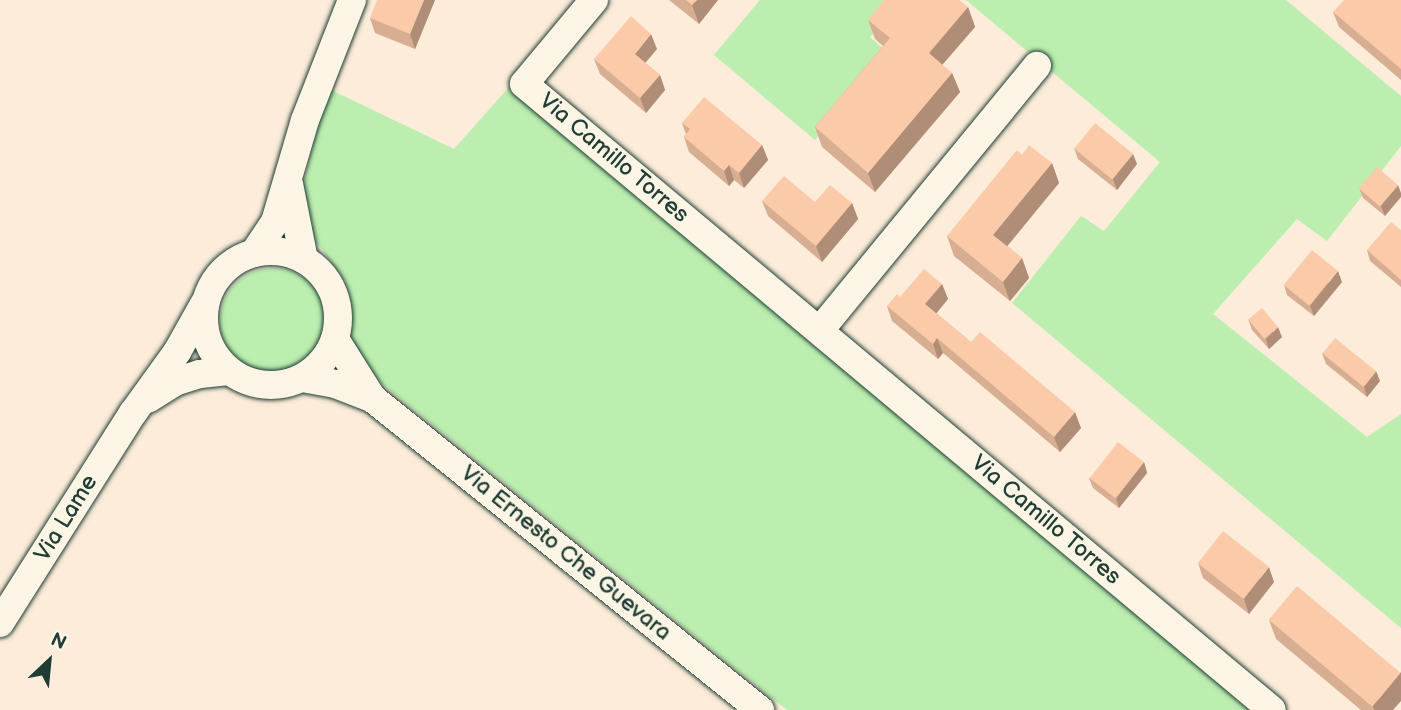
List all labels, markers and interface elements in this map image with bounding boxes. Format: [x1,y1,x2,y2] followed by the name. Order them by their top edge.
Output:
[533,87,695,229] street label: Via Camillo Torres
[965,449,1127,591] street label: Via Camillo Torres
[455,459,677,647] street label: Via Ernesto Che Guevara
[29,470,103,566] street label: Via Lame
[14,626,84,696] north arrow
[47,628,70,655] text: N

